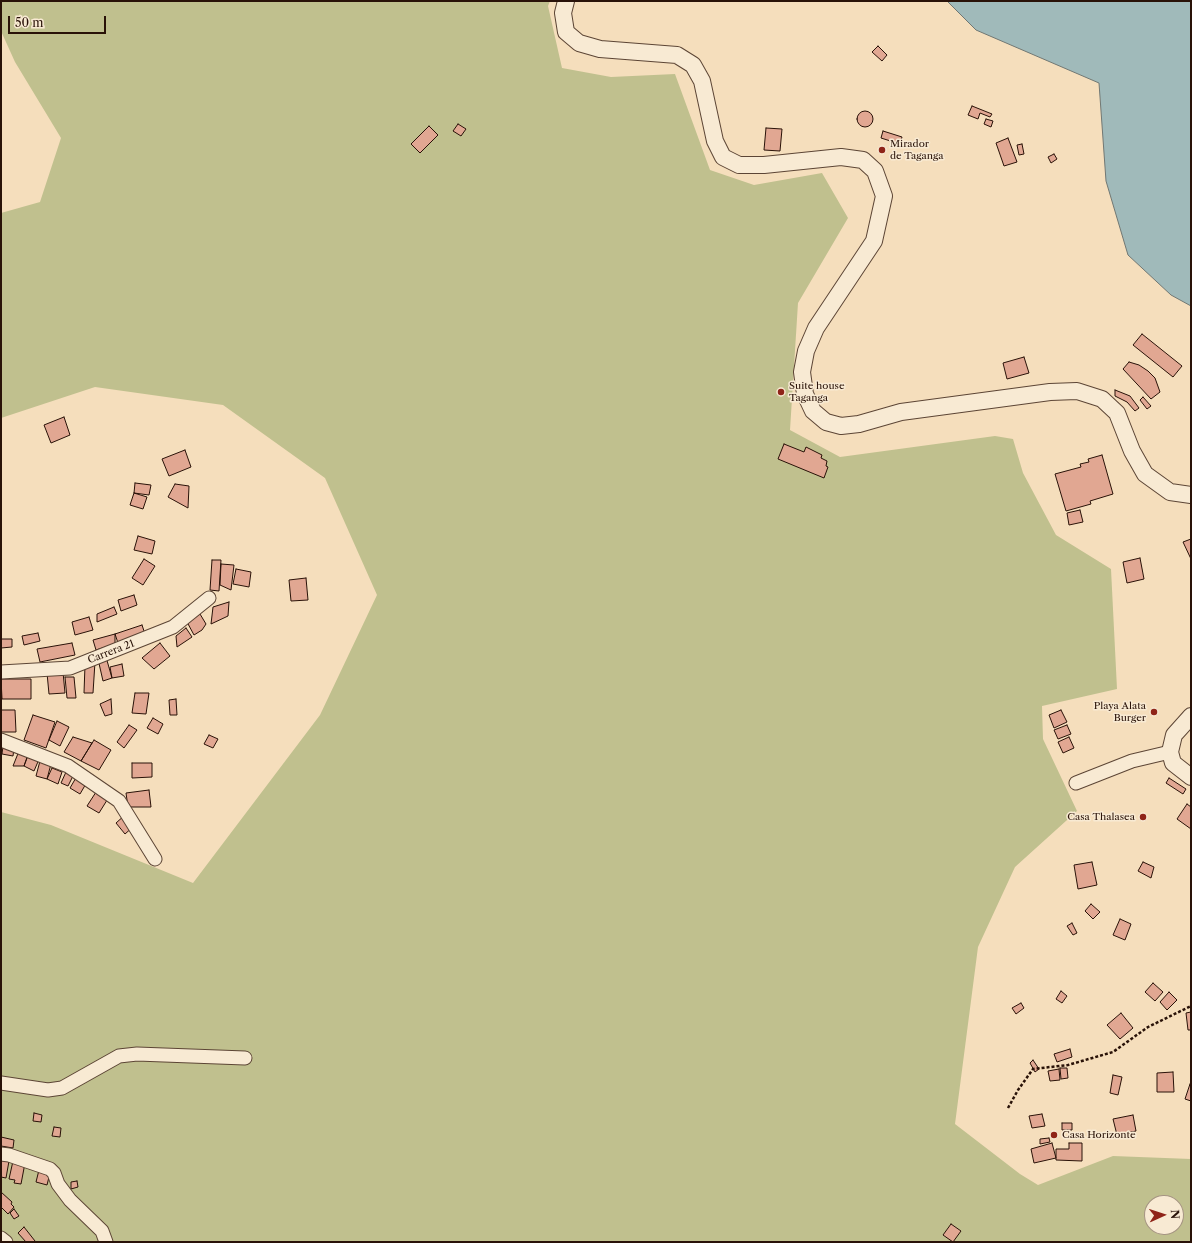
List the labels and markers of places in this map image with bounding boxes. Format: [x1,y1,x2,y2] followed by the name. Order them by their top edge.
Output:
[890,138,943,162] place label: Mirador de Taganga
[877,145,887,155] marker: Mirador de Taganga
[789,380,844,404] place label: Suite house Taganga
[776,387,786,397] marker: Suite house Taganga
[1094,700,1146,724] place label: Playa Alata Burger
[1149,707,1159,717] marker: Playa Alata Burger
[1067,811,1135,823] place label: Casa Thalasea
[1138,812,1148,822] marker: Casa Thalasea
[1062,1129,1136,1141] place label: Casa Horizonte
[1049,1130,1059,1140] marker: Casa Horizonte

